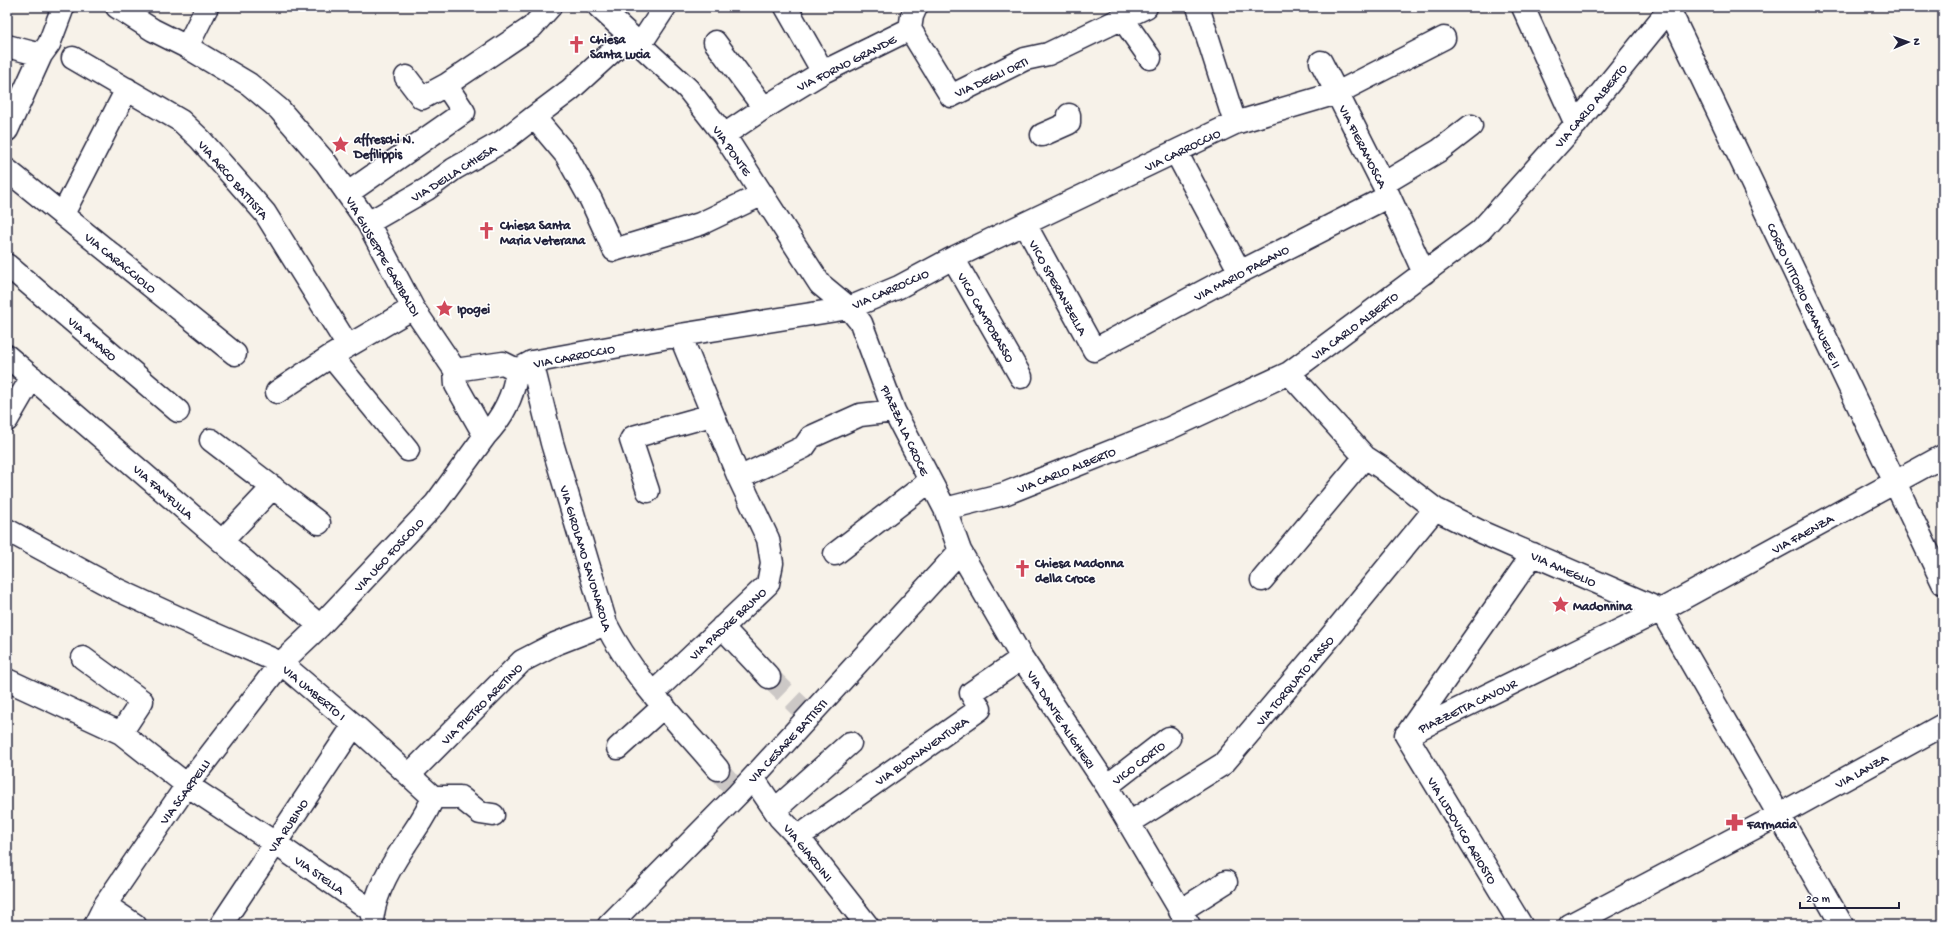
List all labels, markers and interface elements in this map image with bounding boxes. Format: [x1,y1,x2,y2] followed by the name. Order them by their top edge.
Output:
[1888,22,1928,62] north arrow
[794,32,900,96] street label: VIA FORNO GRANDE
[589,33,651,63] place label: Chiesa Santa Lucia
[567,35,587,55] church icon: Chiesa Santa Lucia
[1910,38,1922,46] text: N
[952,55,1031,102] street label: VIA DEGLI ORTI
[1552,61,1632,152] street label: VIA CARLO ALBERTO
[1334,102,1390,192] street label: VIA FIERAMOSCA
[708,123,754,180] street label: VIA PONTE
[1142,126,1224,176] street label: VIA CARROCCIO
[353,132,415,164] place label: affreschi N. Defilippis
[331,135,351,155] place icon: affreschi N. Defilippis
[193,137,271,224] street label: VIA ARCO BATTISTA
[408,141,501,207] street label: VIA DELLA CHIESA
[341,194,422,320] street label: VIA GIUSEPPE GARIBALDI
[499,219,586,249] place label: Chiesa Santa Maria Veterana
[477,221,497,241] church icon: Chiesa Santa Maria Veterana
[1762,221,1843,371] street label: CORSO VITTORIO EMANUELE II
[80,230,158,298] street label: VIA CARACCIOLO
[1024,237,1090,339] street label: VICO SPERANZELLA
[1191,243,1292,306] street label: VIA MARIO PAGANO
[849,267,932,314] street label: VIA CARROCCIO
[953,270,1017,366] street label: VICO CAMPOBASSO
[1308,289,1402,365] street label: VIA CARLO ALBERTO
[434,298,454,318] place icon: Ipogei
[457,303,490,319] place label: Ipogei
[63,314,119,365] street label: VIA AMARO
[532,342,616,373] street label: VIA CARROCCIO
[876,383,932,479] street label: PIAZZA LA CROCE
[1014,445,1119,498] street label: VIA CARLO ALBERTO
[128,462,197,524] street label: VIA FANFULLA
[555,483,614,635] street label: VIA GIROLAMO SAVONAROLA
[1769,511,1838,559] street label: VIA FAENZA
[351,515,428,597] street label: VIA UGO FOSCOLO
[1527,549,1598,591] street label: VIA AMEGLIO
[1034,557,1125,587] place label: Chiesa Madonna della Croce
[1012,559,1032,579] church icon: Chiesa Madonna della Croce
[686,585,770,665] street label: VIA PADRE BRUNO
[1550,595,1570,615] place icon: Madonnina
[1573,600,1633,615] place label: Madonnina
[1253,633,1338,731] street label: VIA TORQUATO TASSO
[438,661,527,749] street label: VIA PIETRO ARETINO
[278,662,348,725] street label: VIA UMBERTO I
[1022,668,1097,772] street label: VIA DANTE ALIGHIERI
[1415,676,1521,738] street label: PIAZZETTA CAVOUR
[745,697,832,788] street label: VIA CESARE BATTISTI
[872,714,973,790] street label: VIA BUONAVENTURA
[1109,739,1169,790] street label: VICO CORTO
[1832,751,1892,793] street label: VIA LANZA
[157,757,215,829] street label: VIA SCARPELLI
[1422,774,1499,888] street label: VIA LUDOVICO ARIOSTO
[265,797,313,857] street label: VIA RUBINO
[1724,813,1744,833] pharmacy icon: Farmacia
[1746,818,1797,833] place label: Farmacia
[779,821,835,886] street label: VIA GIARDINI
[290,853,347,899] street label: VIA STELLA
[1800,884,1899,910] scale bar
[1806,893,1831,907] text: 20 m

